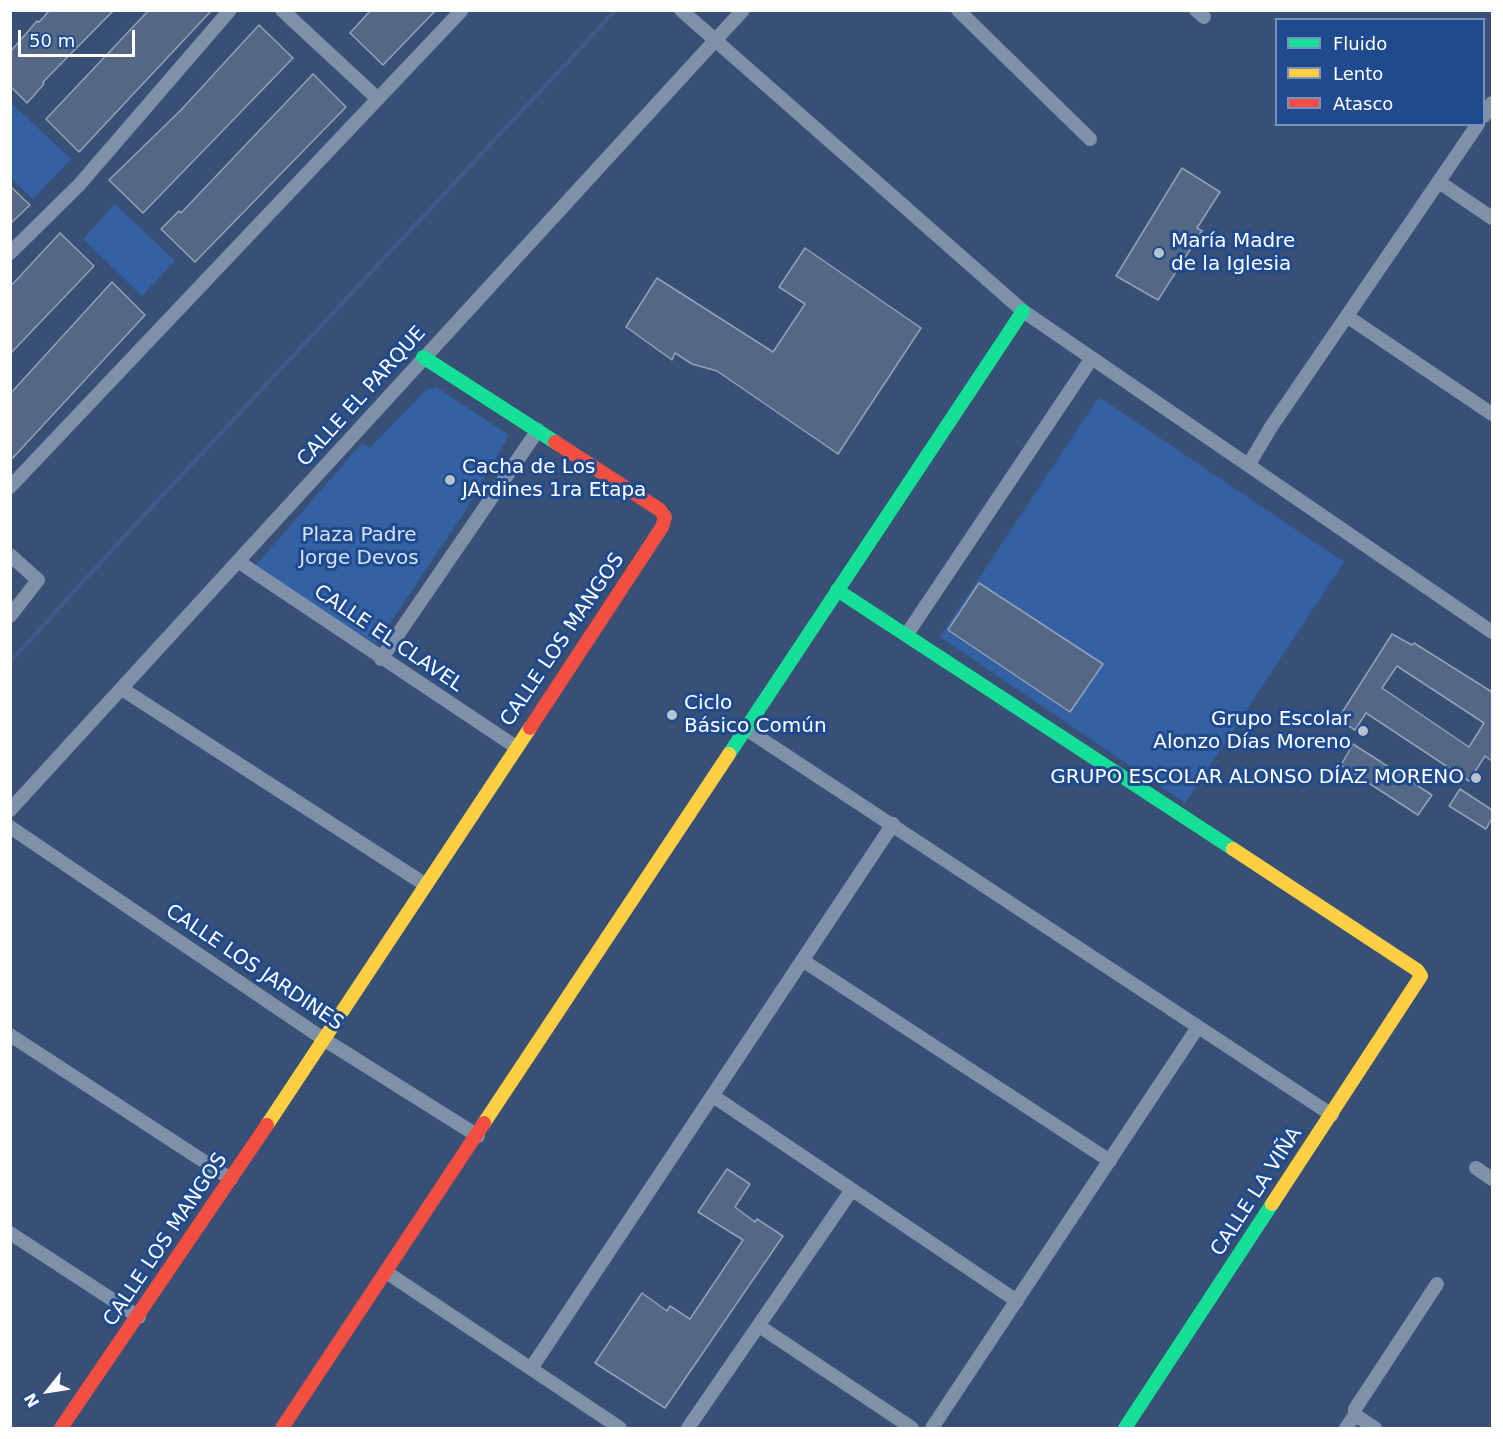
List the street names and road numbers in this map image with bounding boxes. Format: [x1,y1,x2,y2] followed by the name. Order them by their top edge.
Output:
[293,322,431,472] street label: CALLE EL PARQUE
[496,549,630,731] street label: CALLE LOS MANGOS
[309,580,467,698] street label: CALLE EL CLAVEL
[161,900,347,1036] street label: CALLE LOS JARDINES
[1206,1123,1308,1261] street label: CALLE LA VIÑA
[99,1149,233,1331] street label: CALLE LOS MANGOS

